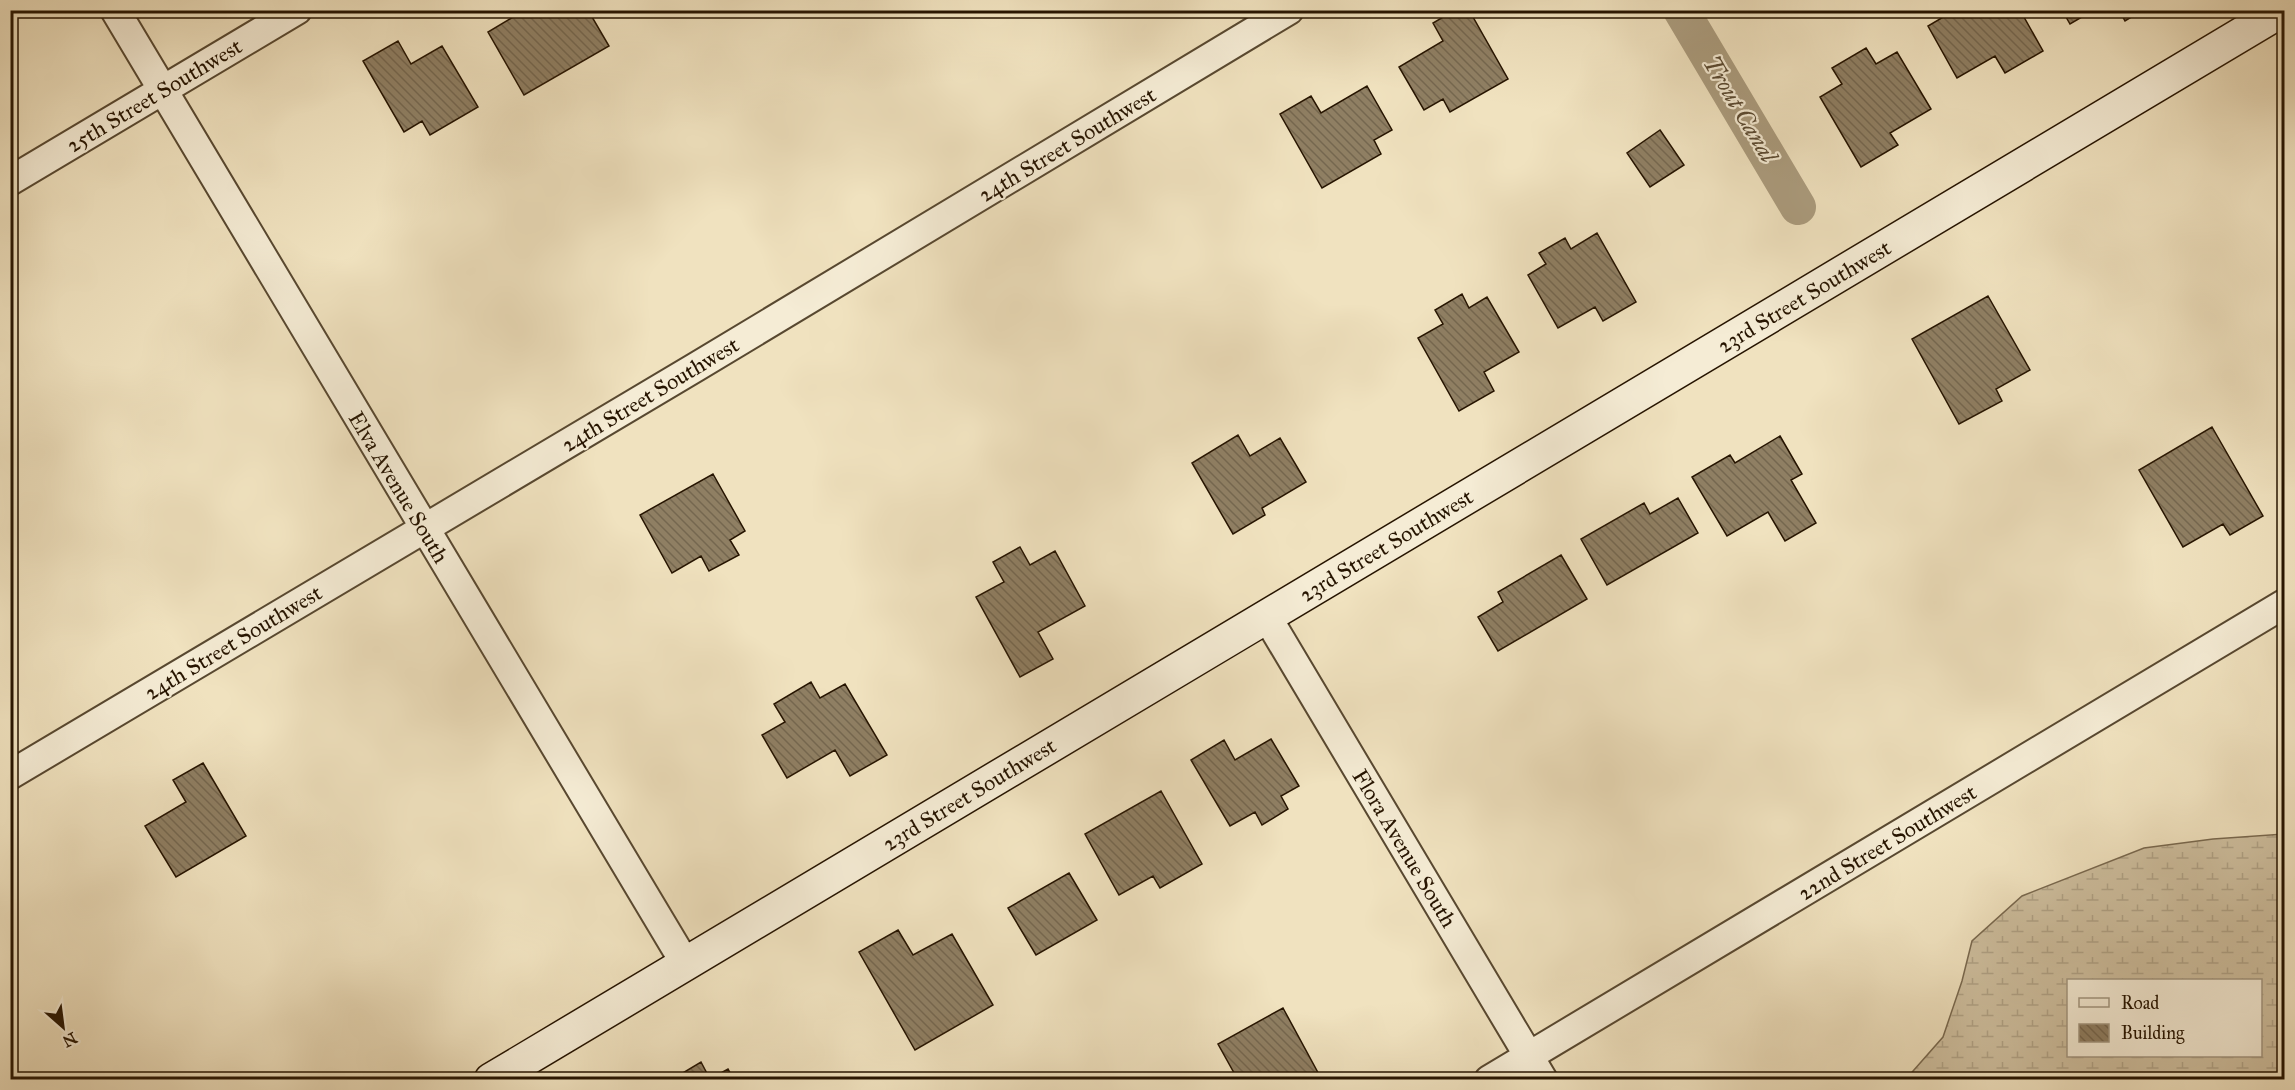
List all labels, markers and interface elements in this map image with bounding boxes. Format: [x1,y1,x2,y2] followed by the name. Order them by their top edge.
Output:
[62,32,247,158] street label: 25th Street Southwest
[1696,50,1785,170] water label: Trout Canal
[974,81,1161,208] street label: 24th Street Southwest
[1713,234,1896,359] street label: 23rd Street Southwest
[557,331,744,458] street label: 24th Street Southwest
[343,406,455,568] street label: Elva Avenue South
[1295,483,1478,608] street label: 23rd Street Southwest
[140,579,327,706] street label: 24th Street Southwest
[878,732,1061,857] street label: 23rd Street Southwest
[1347,764,1463,932] street label: Flora Avenue South
[1793,778,1982,906] street label: 22nd Street Southwest
[2067,979,2262,1057] legend
[2121,992,2159,1014] text: Road
[33,997,93,1057] north arrow
[2121,1022,2185,1045] text: Building
[59,1028,80,1052] text: N

